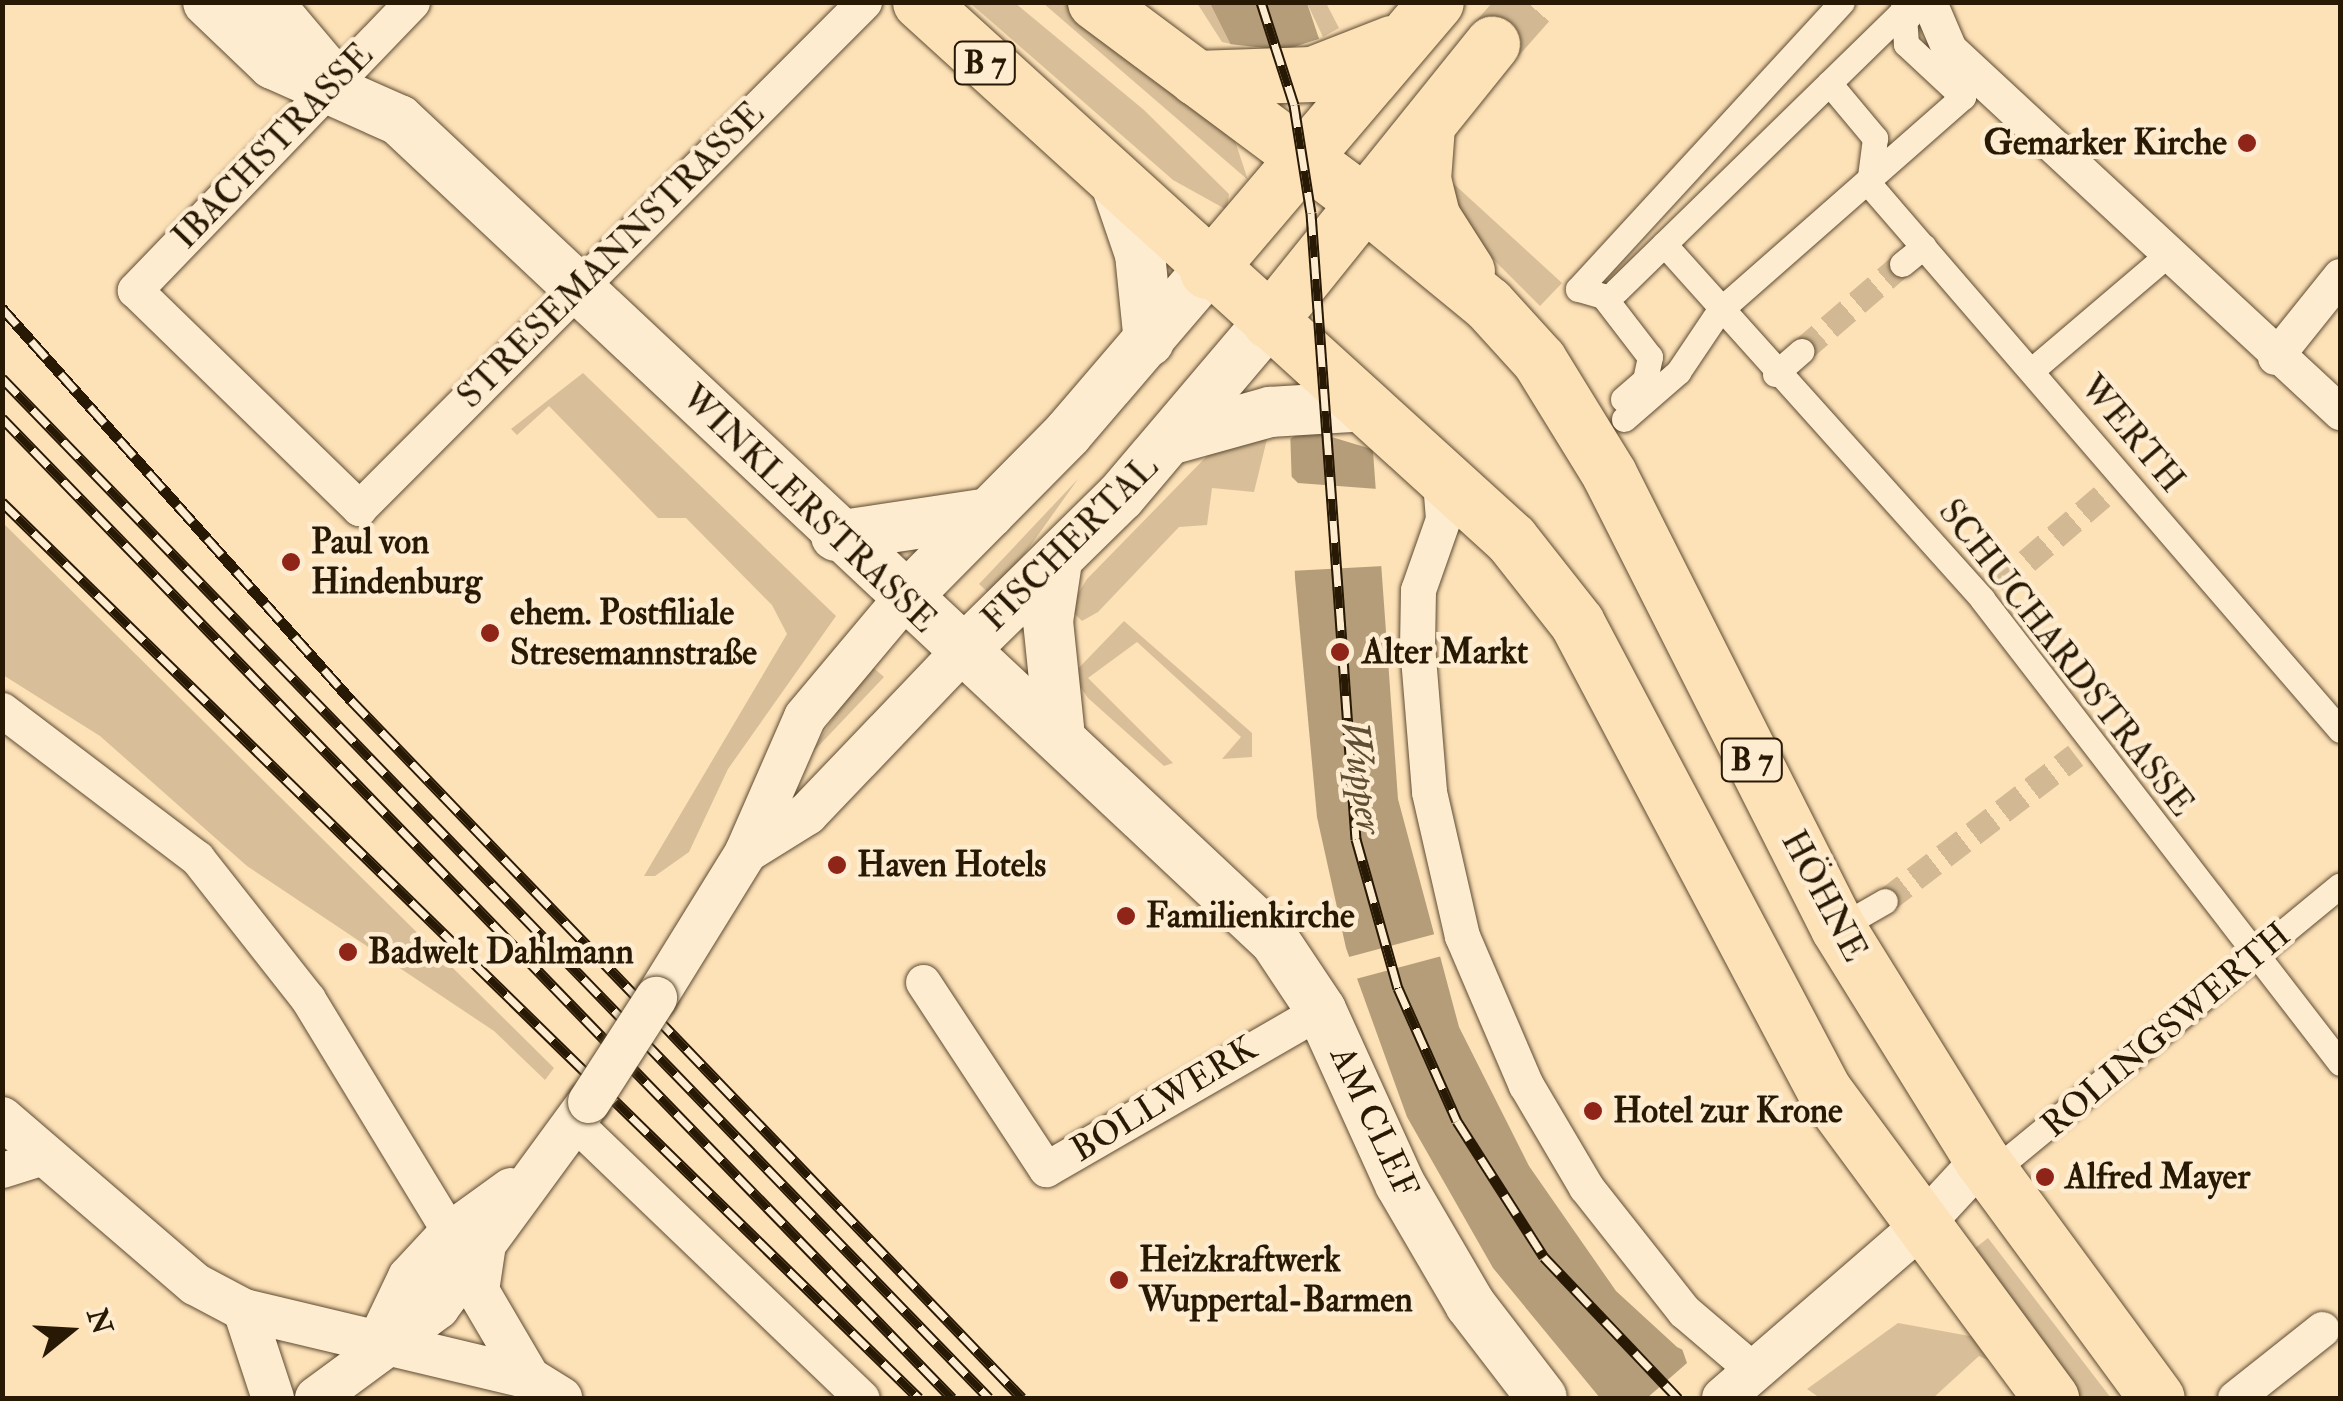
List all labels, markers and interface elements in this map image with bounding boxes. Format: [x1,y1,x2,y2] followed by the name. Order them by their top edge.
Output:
[164,34,382,258] street label: IBACHSTRASSE
[952,36,1018,90] road number: B 7
[449,93,773,417] street label: STRESEMANNSTRASSE
[1983,122,2227,164] place label: Gemarker Kirche
[2236,132,2258,154] marker: Gemarker Kirche
[2071,367,2193,501] street label: WERTH
[673,376,945,642] street label: WINKLERSTRASSE
[973,446,1167,640] street label: FISCHERTAL
[1929,491,2203,825] street label: SCHUCHARDSTRASSE
[311,521,482,603] place label: Paul von Hindenburg
[280,551,302,573] marker: Paul von Hindenburg
[510,592,757,674] place label: ehem. Postfiliale Stresemannstraße
[479,622,501,644] marker: ehem. Postfiliale Stresemannstraße
[1362,631,1528,673] place label: Alter Markt
[1327,639,1353,665] marker: Alter Markt
[1330,717,1392,837] water label: Wupper
[1720,733,1784,787] road number: B 7
[1772,824,1876,968] street label: HÖHNE
[857,844,1046,886] place label: Haven Hotels
[826,854,848,876] marker: Haven Hotels
[1146,895,1355,937] place label: Familienkirche
[1115,905,1137,927] marker: Familienkirche
[2033,914,2299,1146] street label: ROLINGSWERTH
[368,931,634,973] place label: Badwelt Dahlmann
[337,941,359,963] marker: Badwelt Dahlmann
[1064,1027,1264,1171] street label: BOLLWERK
[1321,1040,1427,1204] street label: AM CLEF
[1613,1090,1843,1132] place label: Hotel zur Krone
[1582,1100,1604,1122] marker: Hotel zur Krone
[2065,1156,2250,1198] place label: Alfred Mayer
[2034,1166,2056,1188] marker: Alfred Mayer
[1139,1239,1413,1321] place label: Heizkraftwerk Wuppertal-Barmen
[1108,1269,1130,1291] marker: Heizkraftwerk Wuppertal-Barmen
[20,1281,120,1381] north arrow
[78,1304,120,1339] text: N

